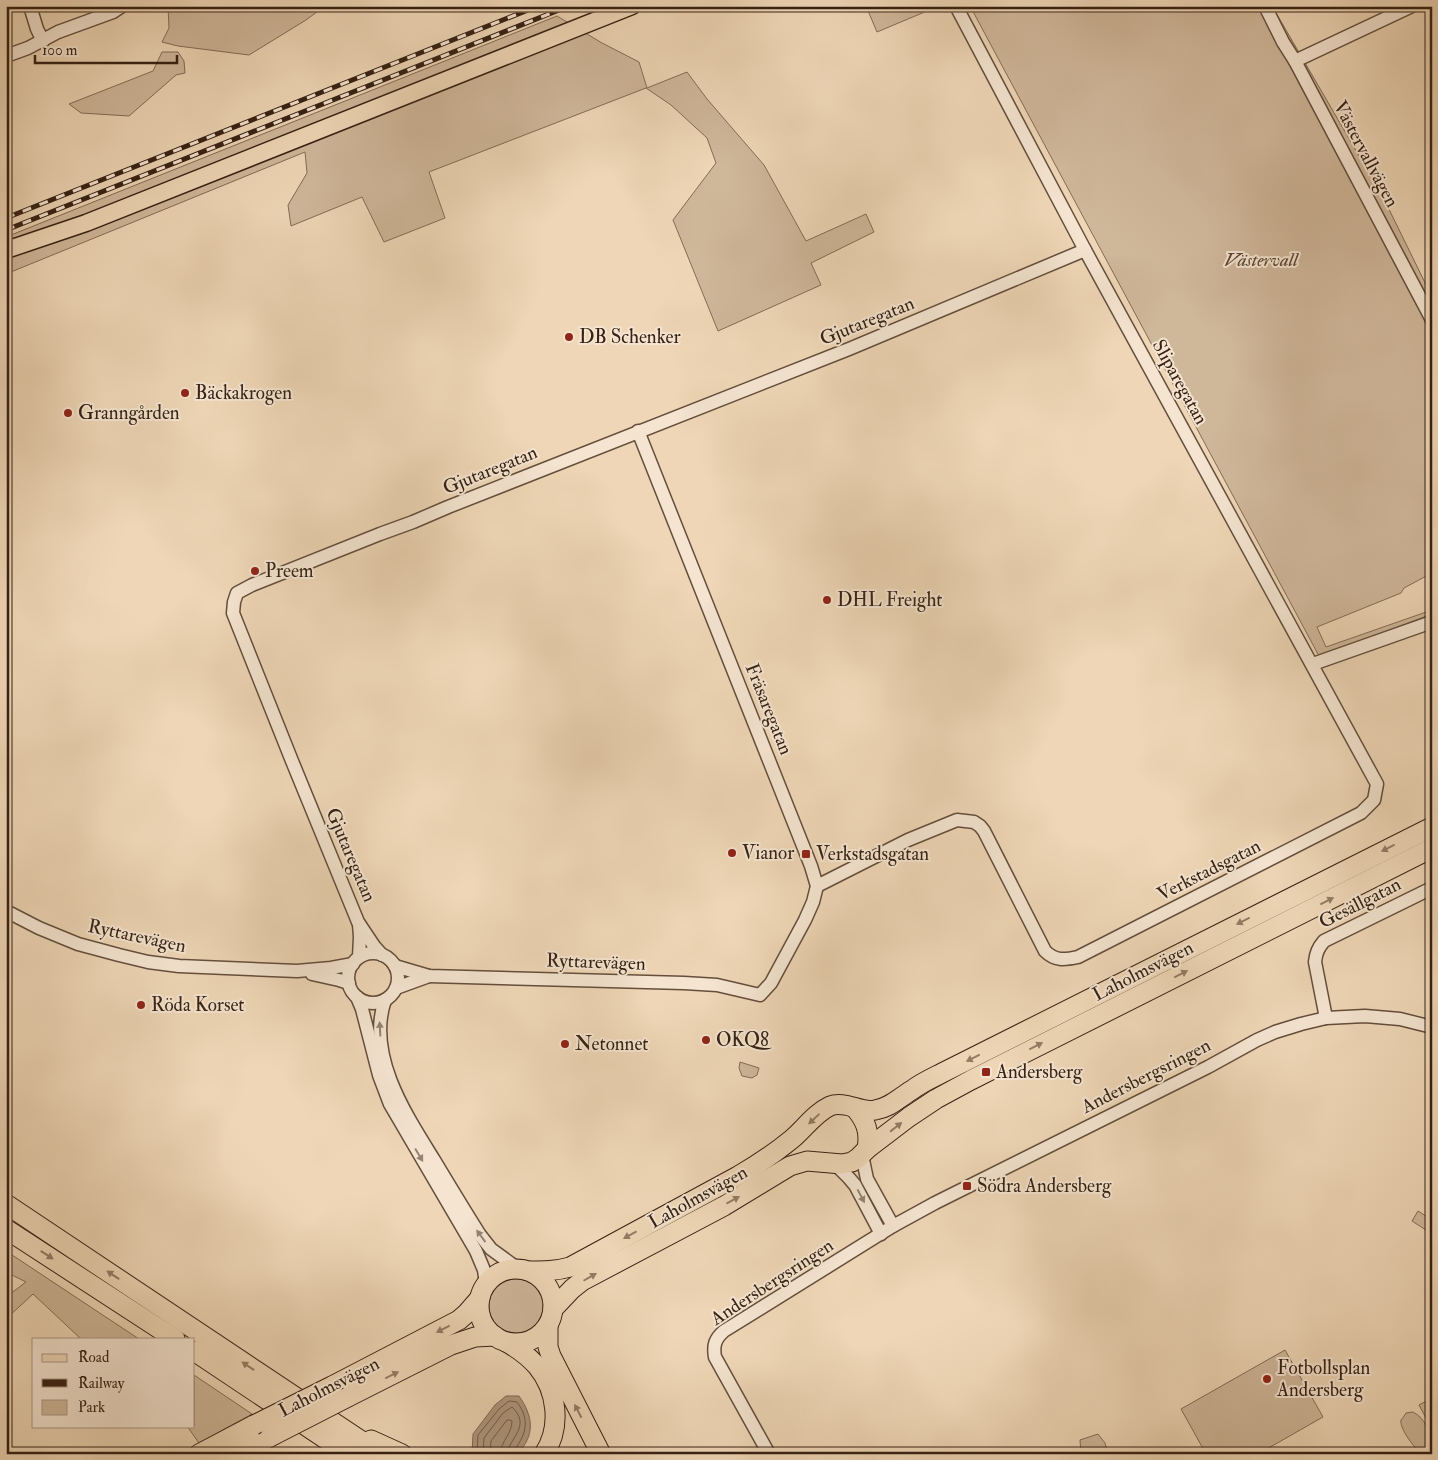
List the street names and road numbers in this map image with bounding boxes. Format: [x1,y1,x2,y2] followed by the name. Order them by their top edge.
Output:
[1328,97,1404,212] street label: Västervallvägen
[816,291,918,351] street label: Gjutaregatan
[1146,335,1213,429] street label: Sliparegatan
[439,440,541,500] street label: Gjutaregatan
[740,660,798,758] street label: Fräsaregatan
[320,804,382,906] street label: Gjutaregatan
[1153,834,1265,906] street label: Verkstadsgatan
[1315,872,1405,934] street label: Gesällgatan
[86,914,188,958] street label: Ryttarevägen
[1089,935,1198,1007] street label: Laholmsvägen
[546,948,646,976] street label: Ryttarevägen
[1076,1033,1215,1119] street label: Andersbergsringen
[644,1160,752,1234] street label: Laholmsvägen
[705,1233,838,1331] street label: Andersbergsringen
[275,1351,384,1423] street label: Laholmsvägen

